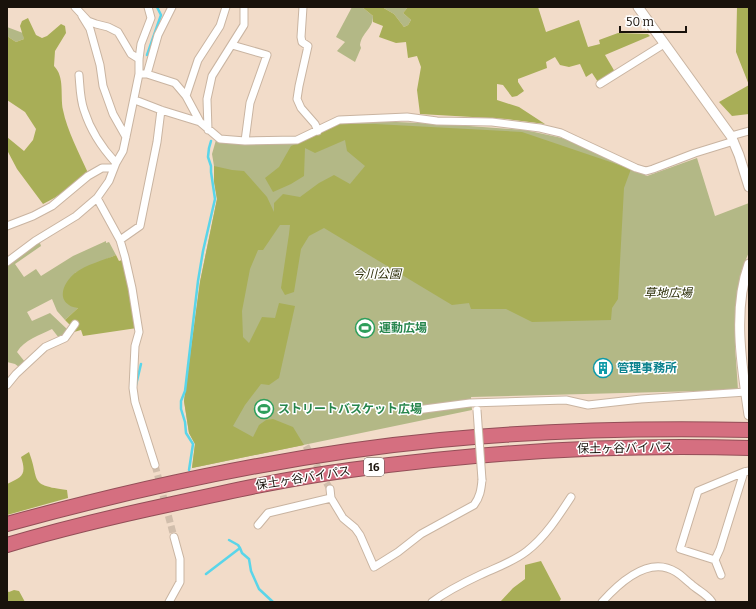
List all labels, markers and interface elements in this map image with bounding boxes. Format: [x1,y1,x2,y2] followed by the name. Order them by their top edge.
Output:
[620,8,686,34] scale bar
[626,15,655,29] text: 50 m
[353,267,403,281] park label: 今川公園
[644,286,694,300] park label: 草地広場
[354,317,376,339] sports icon: 運動広場
[379,321,427,335] place label: 運動広場
[592,357,614,379] building icon: 管理事務所
[617,361,677,375] place label: 管理事務所
[253,398,275,420] sports icon: ストリートバスケット広場
[278,402,422,416] place label: ストリートバスケット広場
[577,440,673,456] street label: 保土ヶ谷バイパス
[364,458,384,476] road number: 16
[255,464,351,492] street label: 保土ヶ谷バイパス

